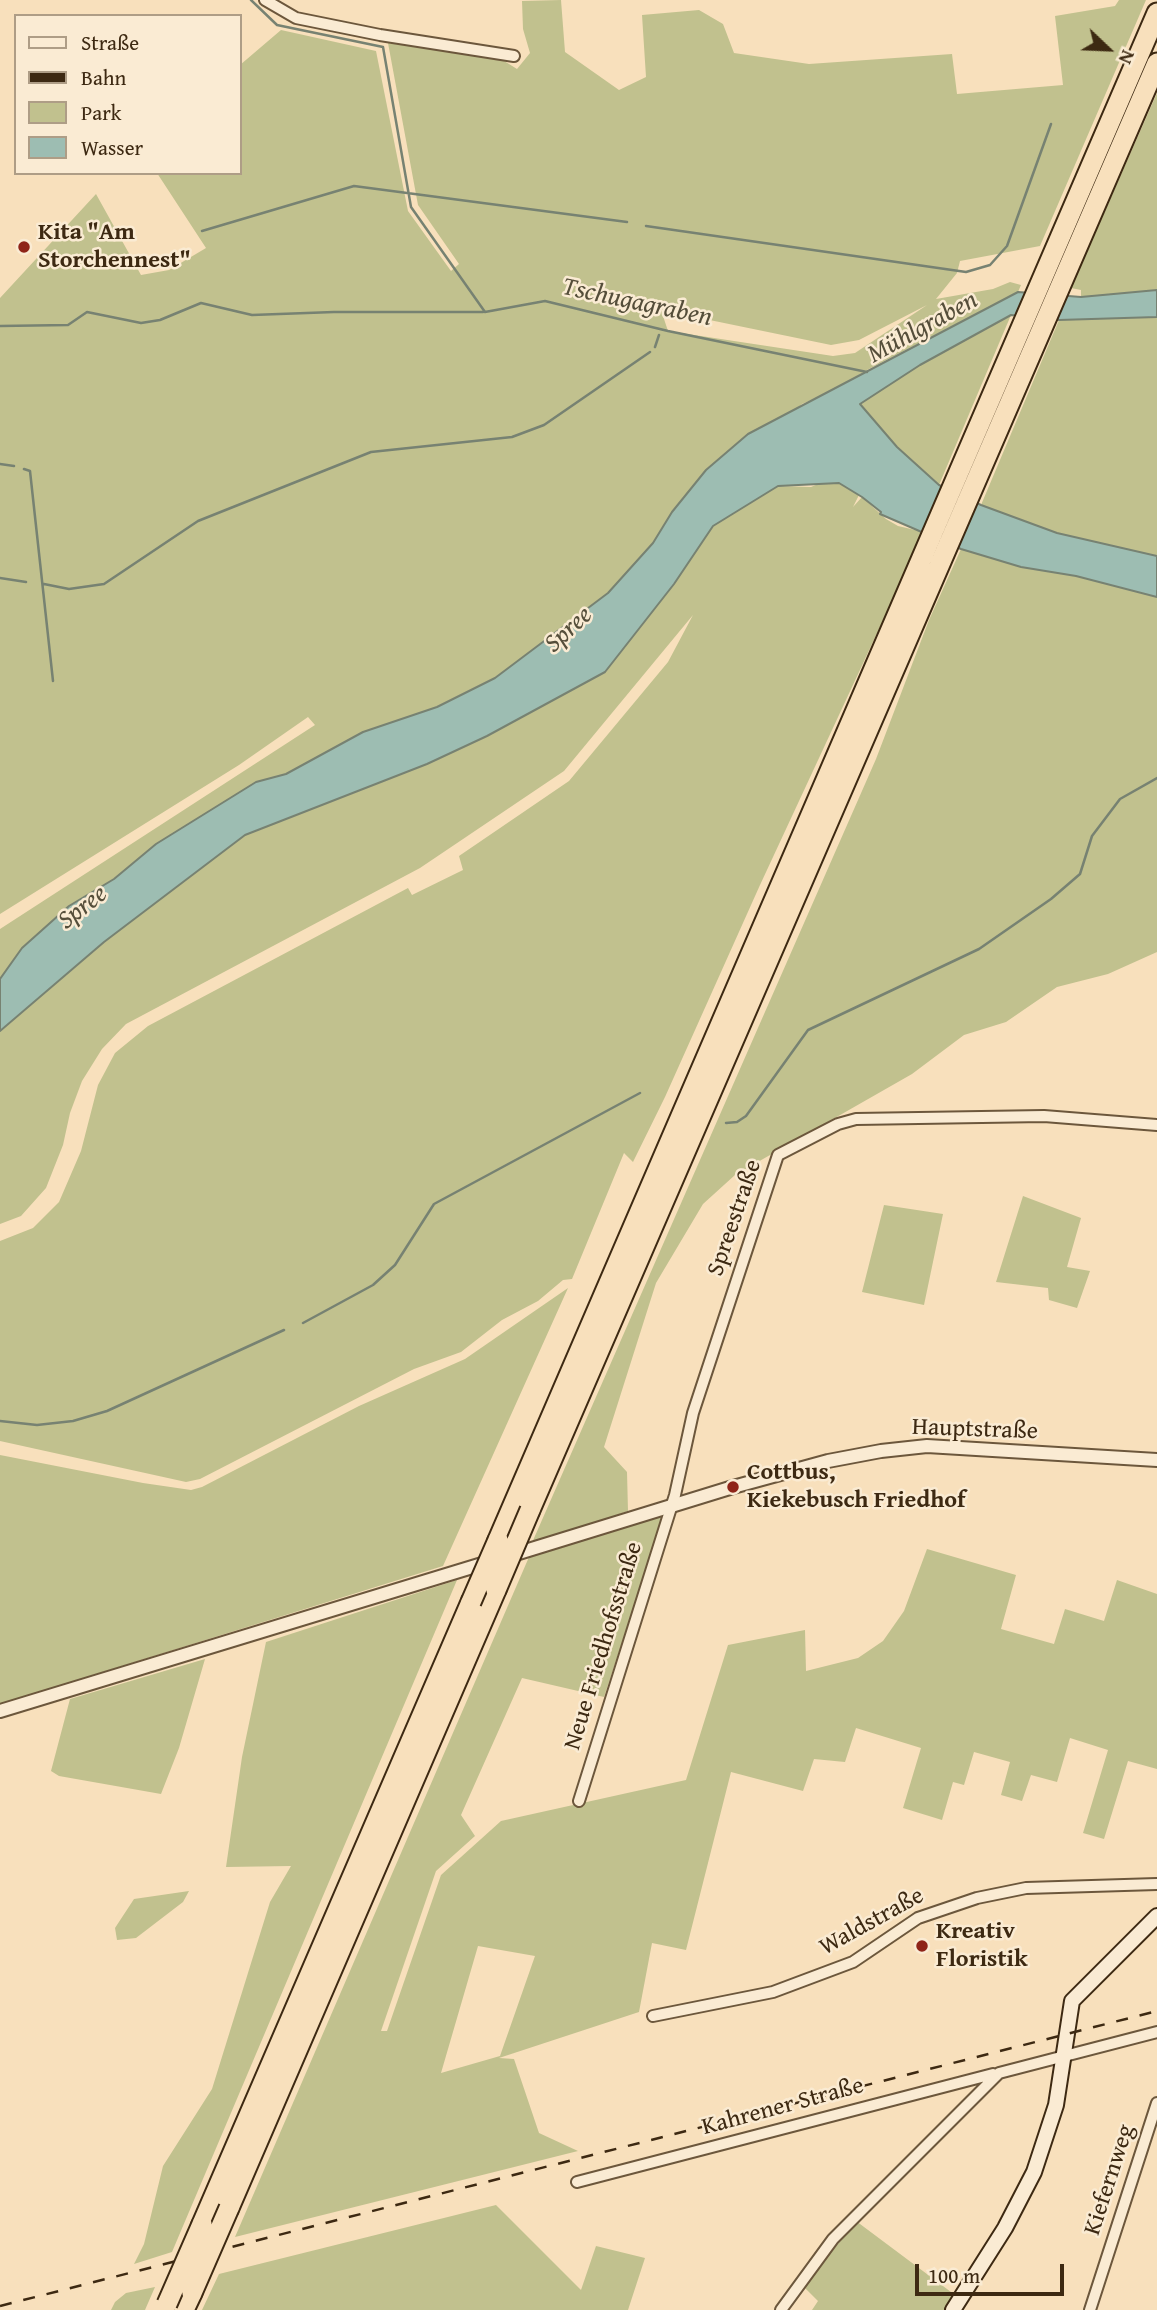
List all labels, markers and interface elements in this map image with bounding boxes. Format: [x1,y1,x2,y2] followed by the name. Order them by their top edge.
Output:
[14,14,242,175] legend
[1073,14,1143,84] north arrow
[81,27,139,58] text: Straße
[1112,46,1143,69] text: N
[81,62,126,93] text: Bahn
[81,97,122,128] text: Park
[81,132,143,163] text: Wasser
[38,219,191,275] place label: Kita "Am Storchennest"
[16,239,32,255] marker: Kita "Am Storchennest"
[559,272,715,334] water label: Tschugagraben
[862,285,984,371] water label: Mühlgraben
[539,600,599,660] water label: Spree
[52,879,114,937] water label: Spree
[702,1156,768,1280] street label: Spreestraße
[912,1413,1038,1447] street label: Hauptstraße
[747,1459,965,1515] place label: Cottbus, Kiekebusch Friedhof
[725,1479,741,1495] marker: Cottbus, Kiekebusch Friedhof
[559,1538,649,1754] street label: Neue Friedhofsstraße
[815,1882,929,1962] street label: Waldstraße
[936,1918,1028,1974] place label: Kreativ Floristik
[914,1938,930,1954] marker: Kreativ Floristik
[699,2072,867,2142] street label: Kahrener Straße
[1079,2121,1141,2239] street label: Kiefernweg
[919,2250,1068,2294] scale bar
[928,2260,980,2291] text: 100 m

